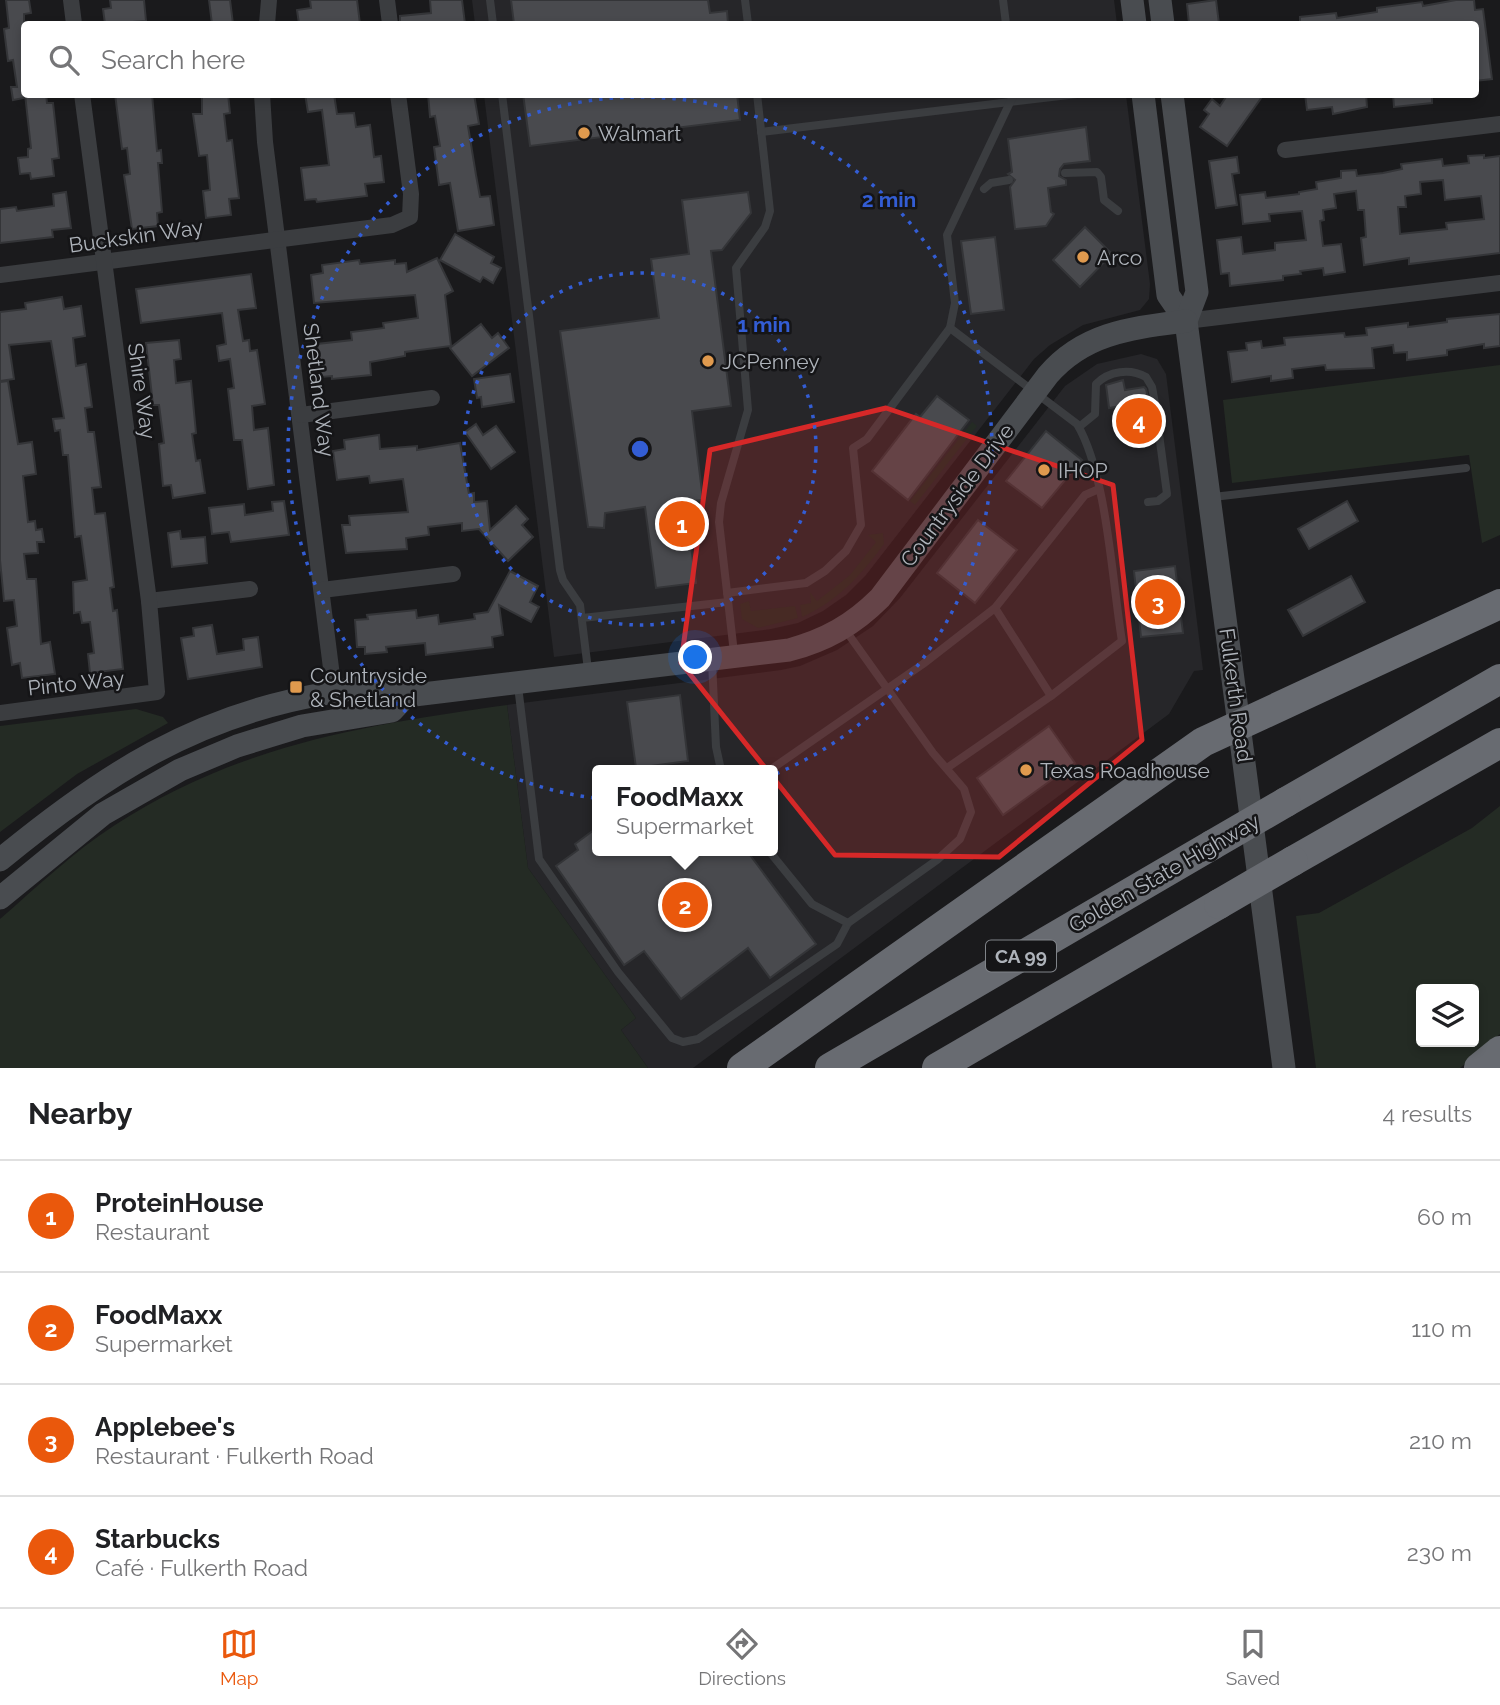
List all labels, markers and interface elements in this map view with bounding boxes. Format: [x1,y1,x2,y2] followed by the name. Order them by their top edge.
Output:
[21,21,1479,98] search box
[45,41,83,79] icon: search
[101,45,245,75] text: Search here
[598,121,681,146] place label: Walmart
[576,125,592,141] marker: Walmart
[862,187,916,212] text: 2 min
[67,214,205,258] street label: Buckskin Way
[1097,245,1142,270] place label: Arco
[1075,249,1091,265] marker: Arco
[737,312,791,337] text: 1 min
[298,322,340,458] street label: Shetland Way
[123,341,161,441] street label: Shire Way
[722,349,820,374] place label: JCPenney
[700,353,716,369] marker: JCPenney
[1116,395,1162,447] pin: 4
[895,419,1019,571] street label: Countryside Drive
[628,437,652,461] centre of rings
[1058,458,1108,483] place label: IHOP
[1036,462,1052,478] marker: IHOP
[659,498,705,550] pin: 1
[1135,576,1181,628] pin: 3
[1214,626,1258,764] street label: Fulkerth Road
[678,640,712,674] your location
[310,663,427,712] place label: Countryside & Shetland
[26,665,126,701] street label: Pinto Way
[288,679,304,695] marker: Countryside & Shetland
[1040,758,1210,783] place label: Texas Roadhouse
[1018,762,1034,778] marker: Texas Roadhouse
[592,765,778,856] popup
[616,782,743,812] text: FoodMaxx
[1064,808,1264,938] street label: Golden State Highway
[616,812,754,839] text: Supermarket
[662,879,708,931] pin: 2
[986,940,1056,972] road number: CA 99
[1416,984,1479,1047] map controls
[1416,984,1479,1047] button: layers
[28,1096,132,1131] text: Nearby
[1383,1100,1472,1127] text: 4 results
[95,1188,264,1218] text: ProteinHouse
[45,1203,57,1230] text: 1
[1417,1203,1472,1230] text: 60 m
[95,1218,210,1245] text: Restaurant
[95,1300,222,1330] text: FoodMaxx
[45,1315,57,1342] text: 2
[1411,1315,1472,1342] text: 110 m
[95,1330,233,1357] text: Supermarket
[95,1412,235,1442] text: Applebee's
[45,1427,57,1454] text: 3
[1409,1427,1472,1454] text: 210 m
[95,1442,374,1469] text: Restaurant · Fulkerth Road
[95,1524,220,1554] text: Starbucks
[44,1539,58,1566] text: 4
[1407,1539,1472,1566] text: 230 m
[95,1554,308,1581] text: Café · Fulkerth Road
[220,1625,259,1689] tab: Map
[698,1625,786,1689] tab: Directions
[1226,1625,1280,1689] tab: Saved

